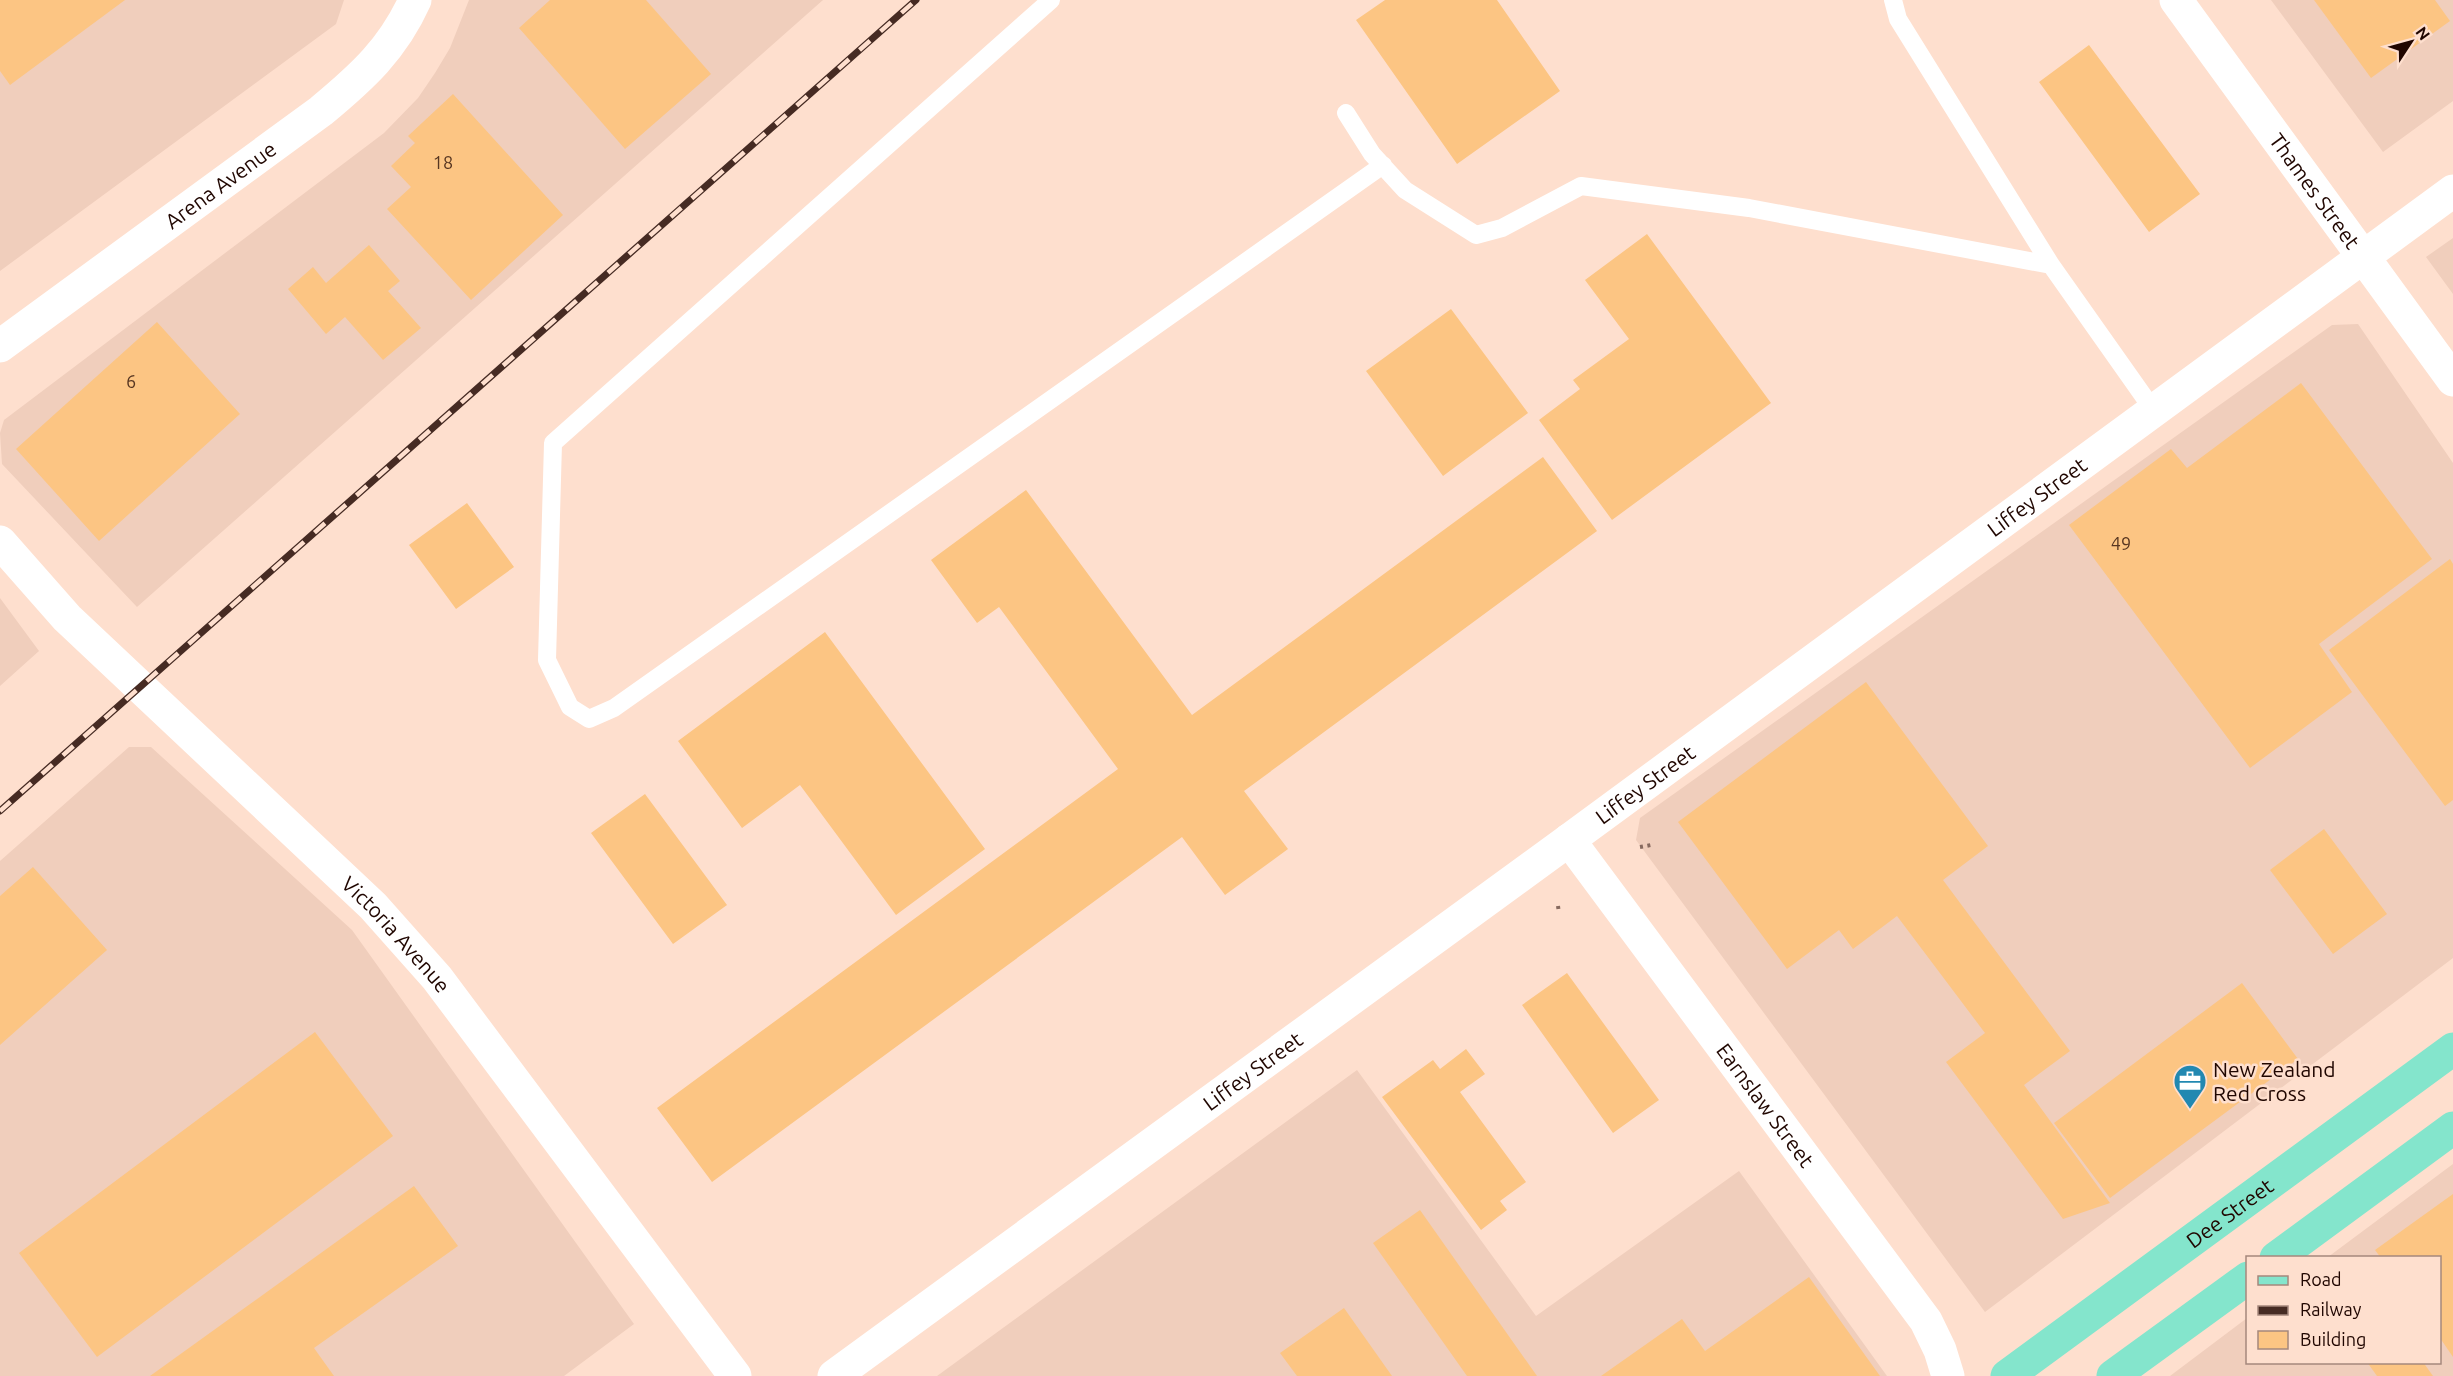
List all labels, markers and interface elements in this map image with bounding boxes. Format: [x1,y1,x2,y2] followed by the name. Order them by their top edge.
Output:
[2381,12,2441,72] north arrow
[2412,23,2434,43] text: N
[2265,128,2365,253] street label: Thames Street
[160,136,280,233] street label: Arena Avenue
[433,152,453,172] house number: 18
[126,371,136,391] house number: 6
[1983,452,2091,541] street label: Liffey Street
[2111,533,2131,553] house number: 49
[1591,740,1699,828] street label: Liffey Street
[337,871,455,997] street label: Victoria Avenue
[1198,1027,1307,1115] street label: Liffey Street
[1712,1039,1819,1171] street label: Earnslaw Street
[2213,1057,2336,1105] place label: New Zealand Red Cross
[2172,1063,2208,1110] office icon: New Zealand Red Cross
[2182,1173,2278,1252] street label: Dee Street
[2246,1256,2441,1364] legend
[2300,1269,2342,1289] text: Road
[2300,1299,2362,1319] text: Railway
[2300,1329,2366,1349] text: Building

